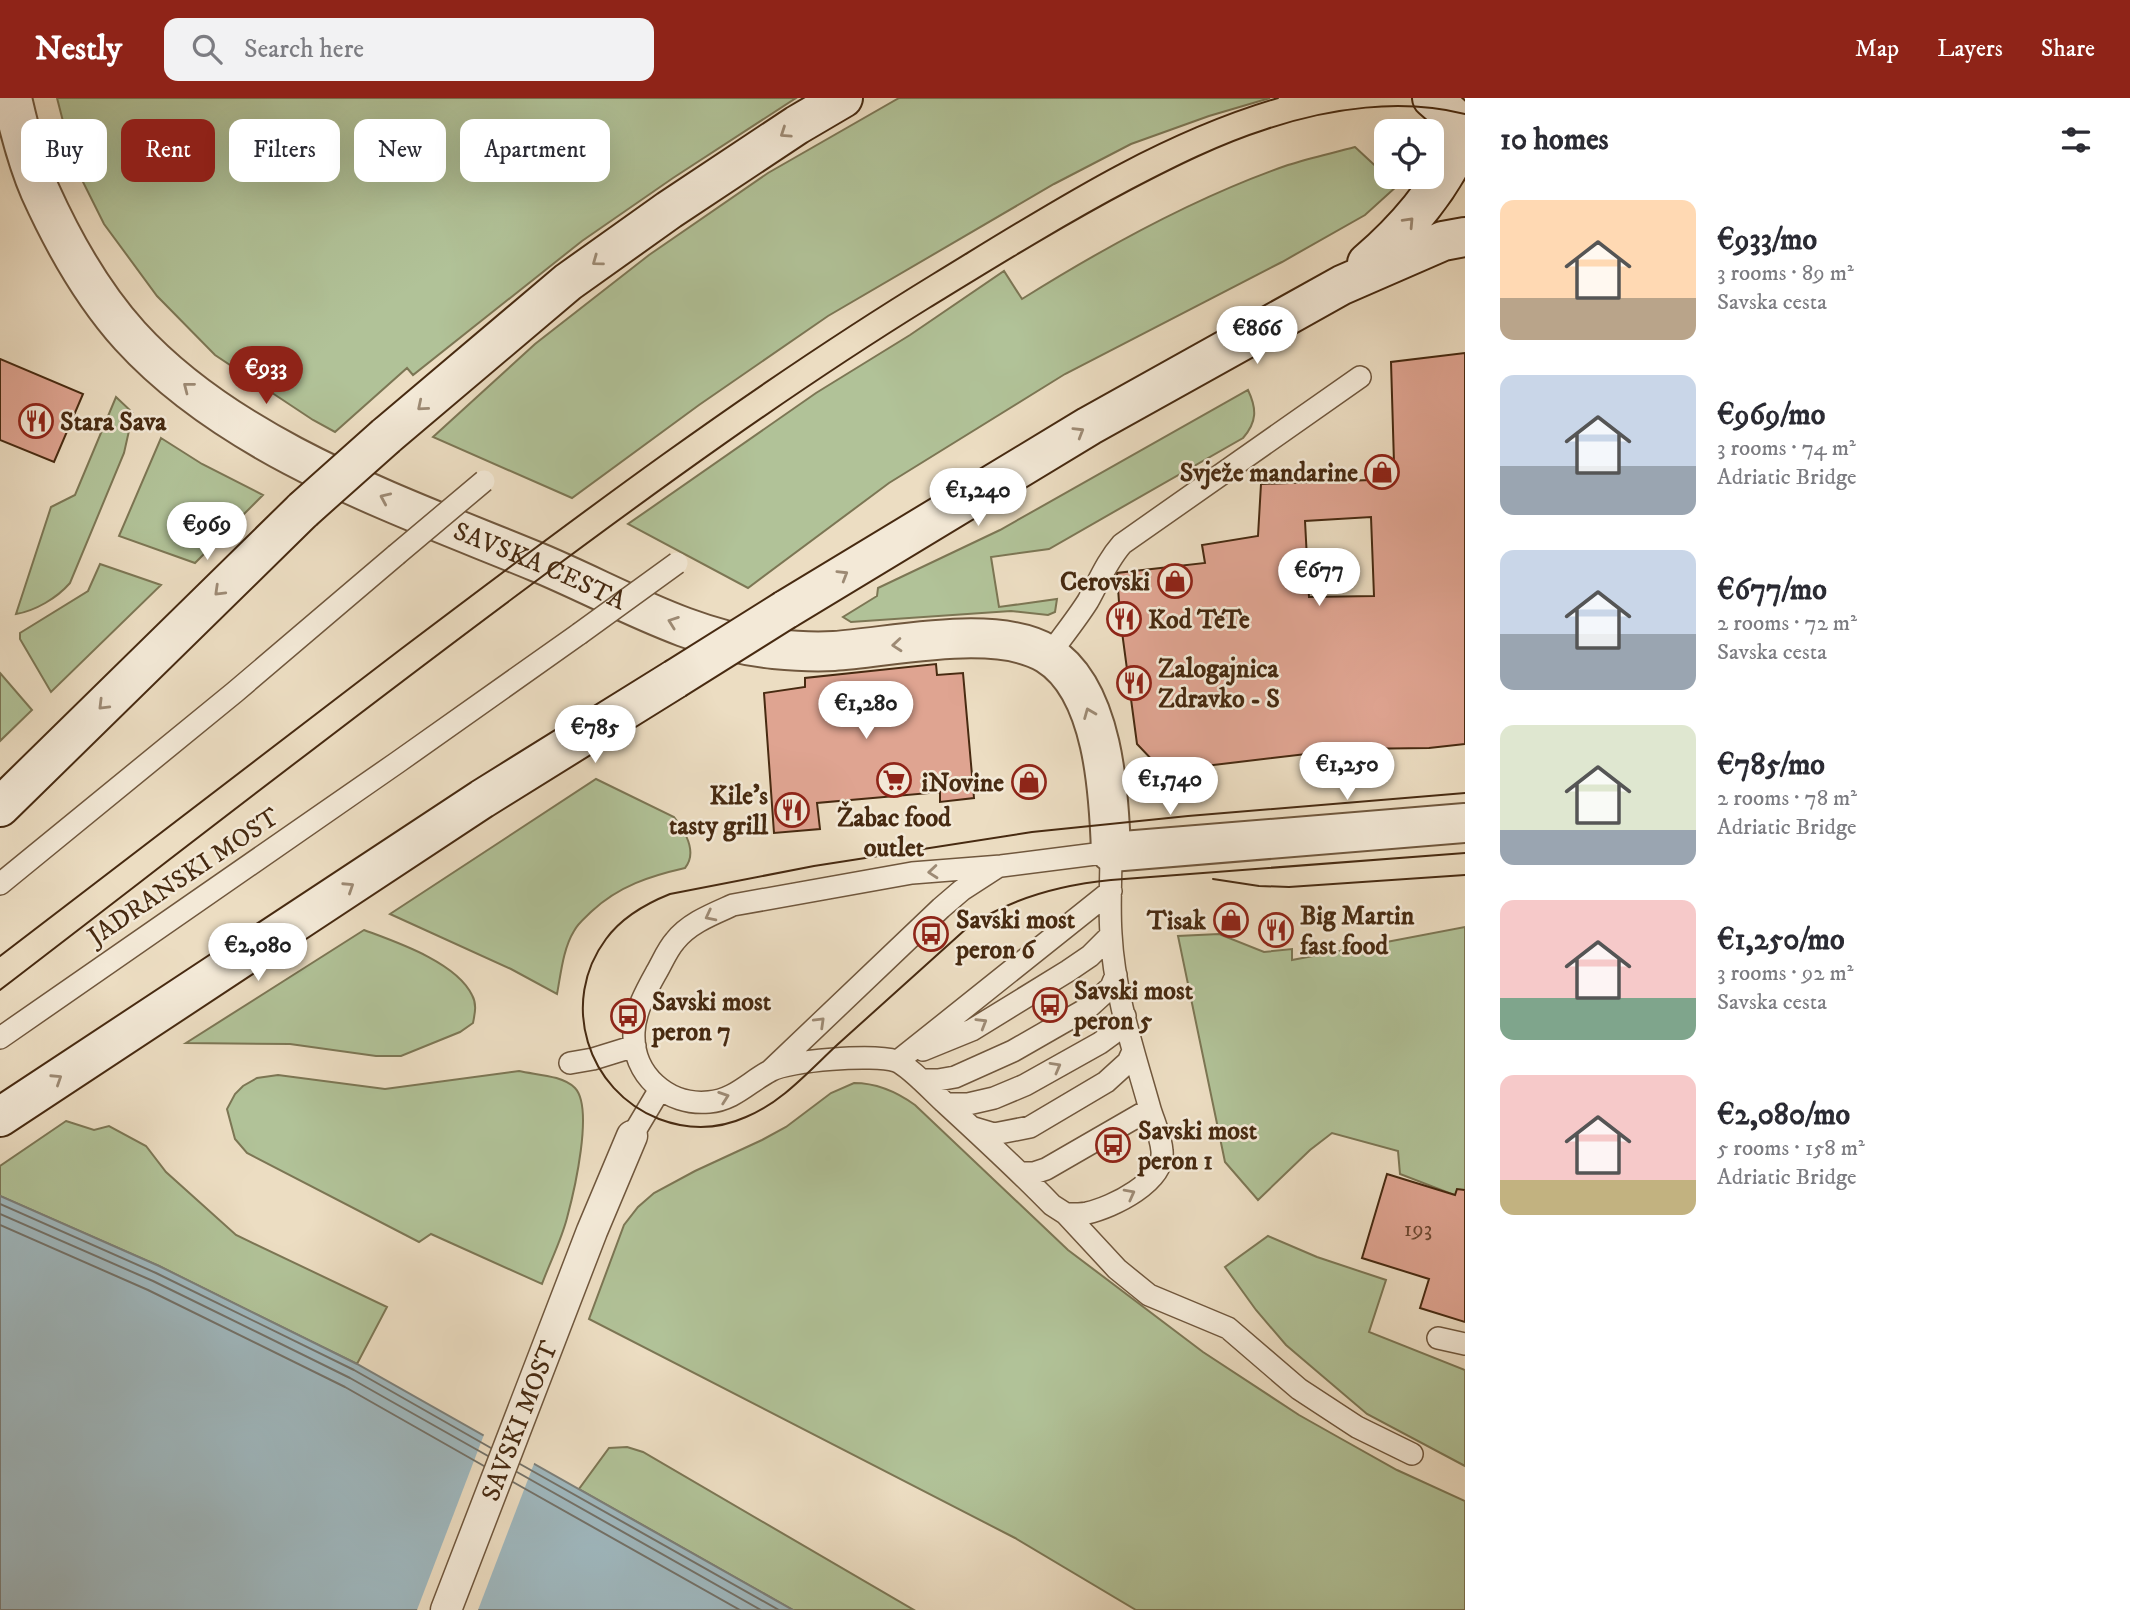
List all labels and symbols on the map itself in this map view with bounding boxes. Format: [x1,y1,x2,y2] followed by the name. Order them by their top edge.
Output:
[780,124,793,137] one-way arrow
[1401,217,1414,230] one-way arrow
[592,253,605,266] one-way arrow
[1216,306,1298,366] pin: €866
[225,346,307,406] pin: €933
[183,382,195,395] one-way arrow
[417,398,430,410] one-way arrow
[17,402,55,440] restaurant icon: Stara Sava
[60,406,167,439] place label: Stara Sava
[1072,427,1085,440] one-way arrow
[1363,453,1401,491] shop icon: Svježe mandarine
[1180,457,1358,490] place label: Svježe mandarine
[921,468,1035,528] pin: €1,240
[380,492,392,506] one-way arrow
[166,503,248,562] pin: €969
[448,515,631,618] street label: SAVSKA CESTA
[1278,548,1360,608] pin: €677
[1156,562,1194,600] shop icon: Cerovski
[1060,566,1150,599] place label: Cerovski
[835,570,848,583] one-way arrow
[214,583,227,596] one-way arrow
[1105,600,1143,638] restaurant icon: Kod TeTe
[1148,604,1250,637] place label: Kod TeTe
[668,616,680,630] one-way arrow
[891,637,902,652] one-way arrow
[1158,653,1280,716] place label: Zalogajnica Zdravko - S
[1115,664,1153,702] restaurant icon: Zalogajnica Zdravko - S
[809,682,923,741] pin: €1,280
[99,697,112,710] one-way arrow
[554,706,636,765] pin: €785
[1084,708,1098,720] one-way arrow
[1290,742,1404,802] pin: €1,250
[1113,758,1227,817] pin: €1,740
[875,761,913,799] supermarket icon: Žabac food outlet
[1010,763,1048,801] shop icon: iNovine
[921,767,1004,800] place label: iNovine
[669,780,769,843] place label: Kile's tasty grill
[773,791,811,829] restaurant icon: Kile's tasty grill
[80,801,286,955] street label: JADRANSKI MOST
[837,801,952,865] place label: Žabac food outlet
[927,864,938,879] one-way arrow
[342,882,355,895] one-way arrow
[1299,900,1415,963] place label: Big Martin fast food
[1212,901,1250,939] shop icon: Tisak
[955,904,1076,967] place label: Savski most peron 6
[1146,905,1207,938] place label: Tisak
[705,907,717,921] one-way arrow
[1257,911,1295,949] restaurant icon: Big Martin fast food
[912,915,950,953] bus stop icon: Savski most peron 6
[201,924,315,983] pin: €2,080
[1073,975,1194,1038] place label: Savski most peron 5
[651,986,772,1049] place label: Savski most peron 7
[1031,986,1069,1024] bus stop icon: Savski most peron 5
[609,997,647,1035] bus stop icon: Savski most peron 7
[812,1017,825,1030] one-way arrow
[975,1019,988,1032] one-way arrow
[1049,1062,1062,1075] one-way arrow
[49,1075,62,1088] one-way arrow
[718,1091,730,1105] one-way arrow
[1137,1115,1258,1178] place label: Savski most peron 1
[1094,1126,1132,1164] bus stop icon: Savski most peron 1
[1122,1189,1135,1202] one-way arrow
[1404,1215,1432,1244] house number: 193
[475,1336,566,1506] street label: SAVSKI MOST

